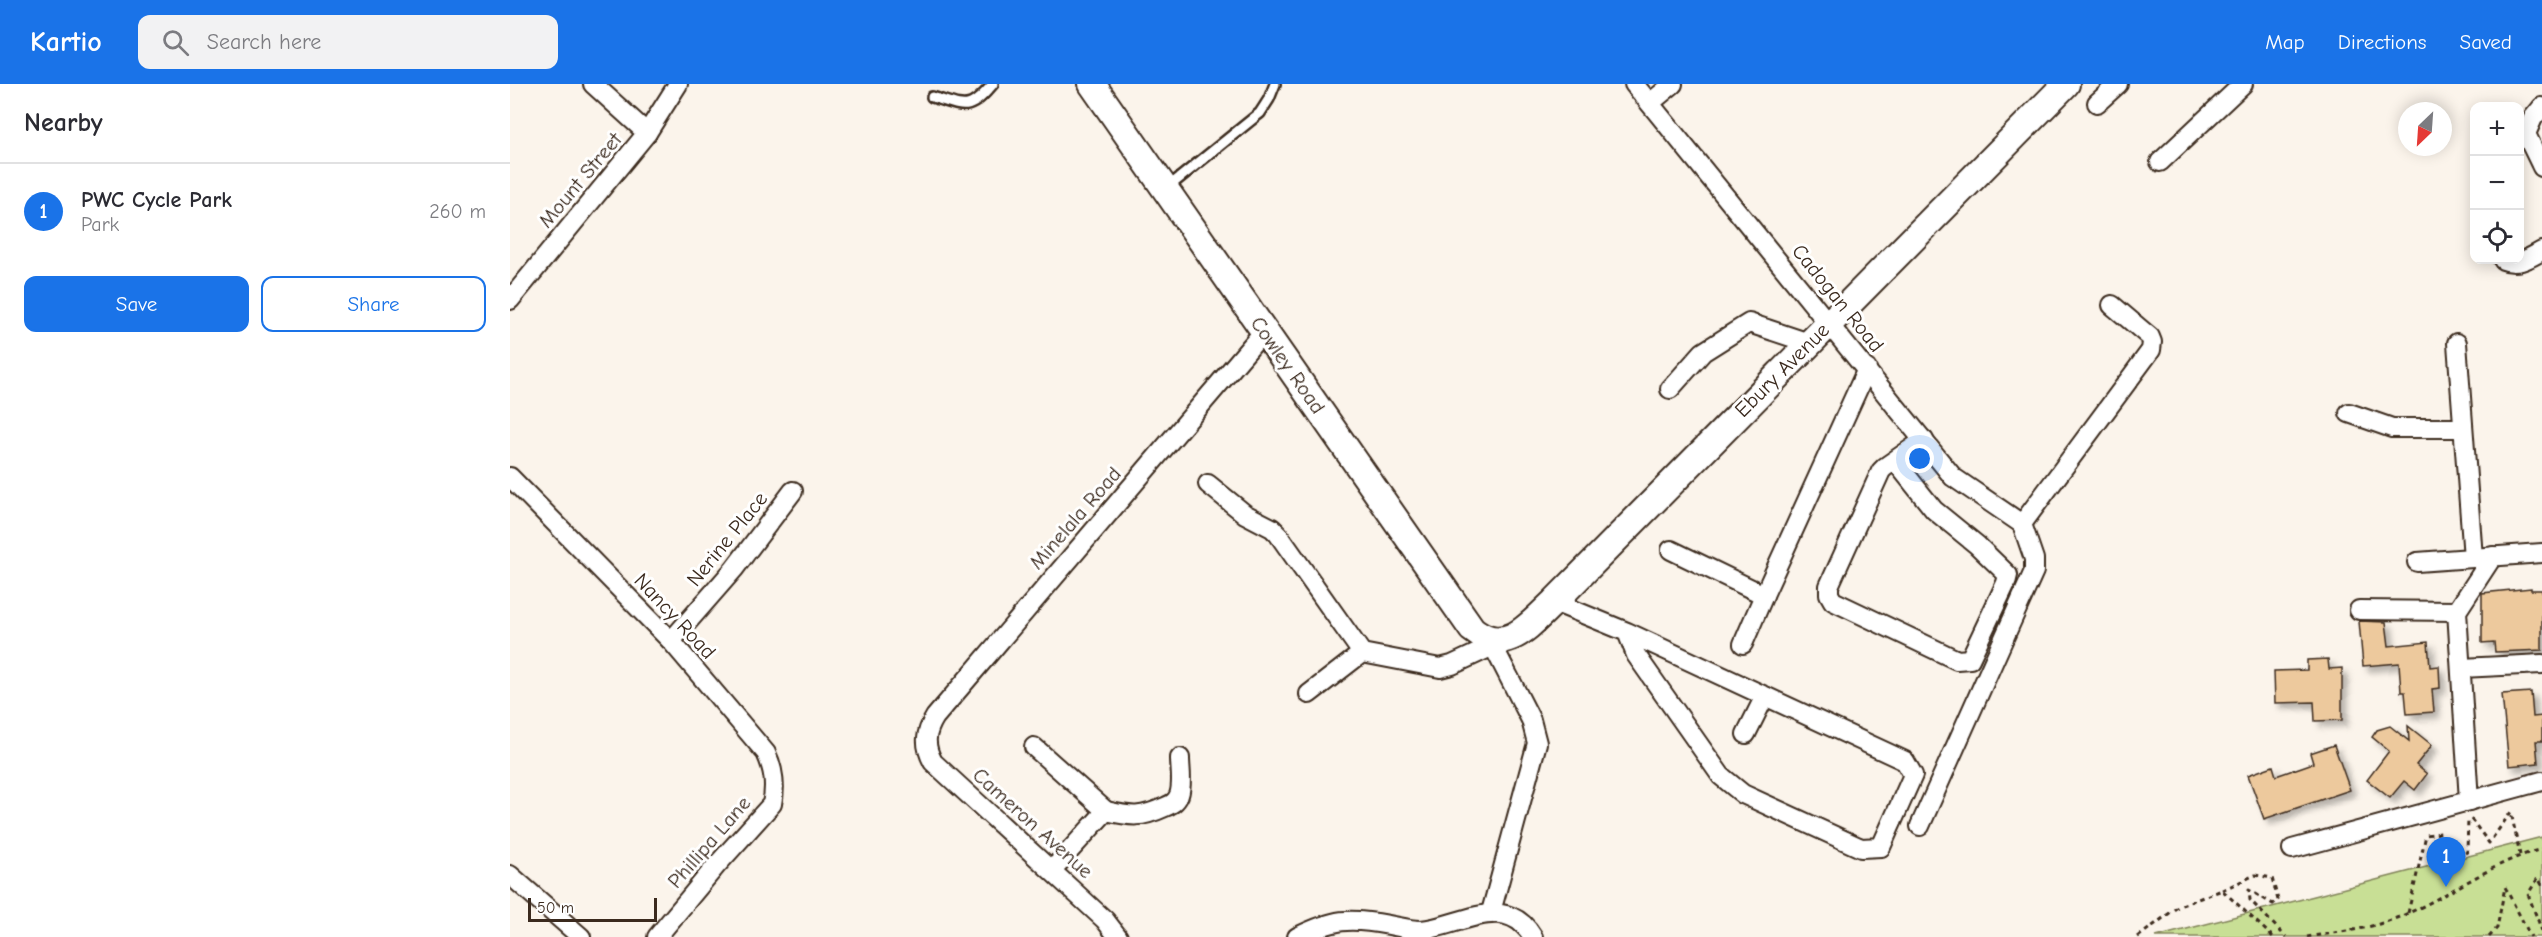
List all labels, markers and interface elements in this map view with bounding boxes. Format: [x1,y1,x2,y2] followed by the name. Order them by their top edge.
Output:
[138,15,558,69] search box
[30,26,102,58] text: Kartio
[159,26,192,59] icon: search
[207,29,321,55] text: Search here
[2265,30,2305,54] text: Map
[2338,30,2427,54] text: Directions
[2460,30,2512,54] text: Saved
[2398,102,2452,156] north arrow
[2470,102,2524,264] map controls
[2470,102,2524,156] button: +
[24,108,103,138] text: Nearby
[533,127,627,232] street label: Mount Street
[2470,156,2524,210] button: −
[81,187,232,213] text: PWC Cycle Park
[40,200,47,223] text: 1
[429,200,486,223] text: 260 m
[2470,210,2524,264] button: locate
[81,213,119,236] text: Park
[1787,239,1889,357] street label: Cadogan Road
[24,276,249,332] button: Save
[261,276,486,332] button: Share
[1246,312,1330,418] street label: Cowley Road
[1730,318,1834,422] street label: Ebury Avenue
[1905,444,1934,473] your location
[1024,462,1126,574] street label: Minelala Road
[682,487,772,591] street label: Nerine Place
[629,568,721,664] street label: Nancy Road
[968,763,1098,883] street label: Cameron Avenue
[663,791,755,893] street label: Phillipa Lane
[2426,838,2466,887] pin: 1
[528,895,657,922] scale bar
[537,899,574,917] text: 50 m

